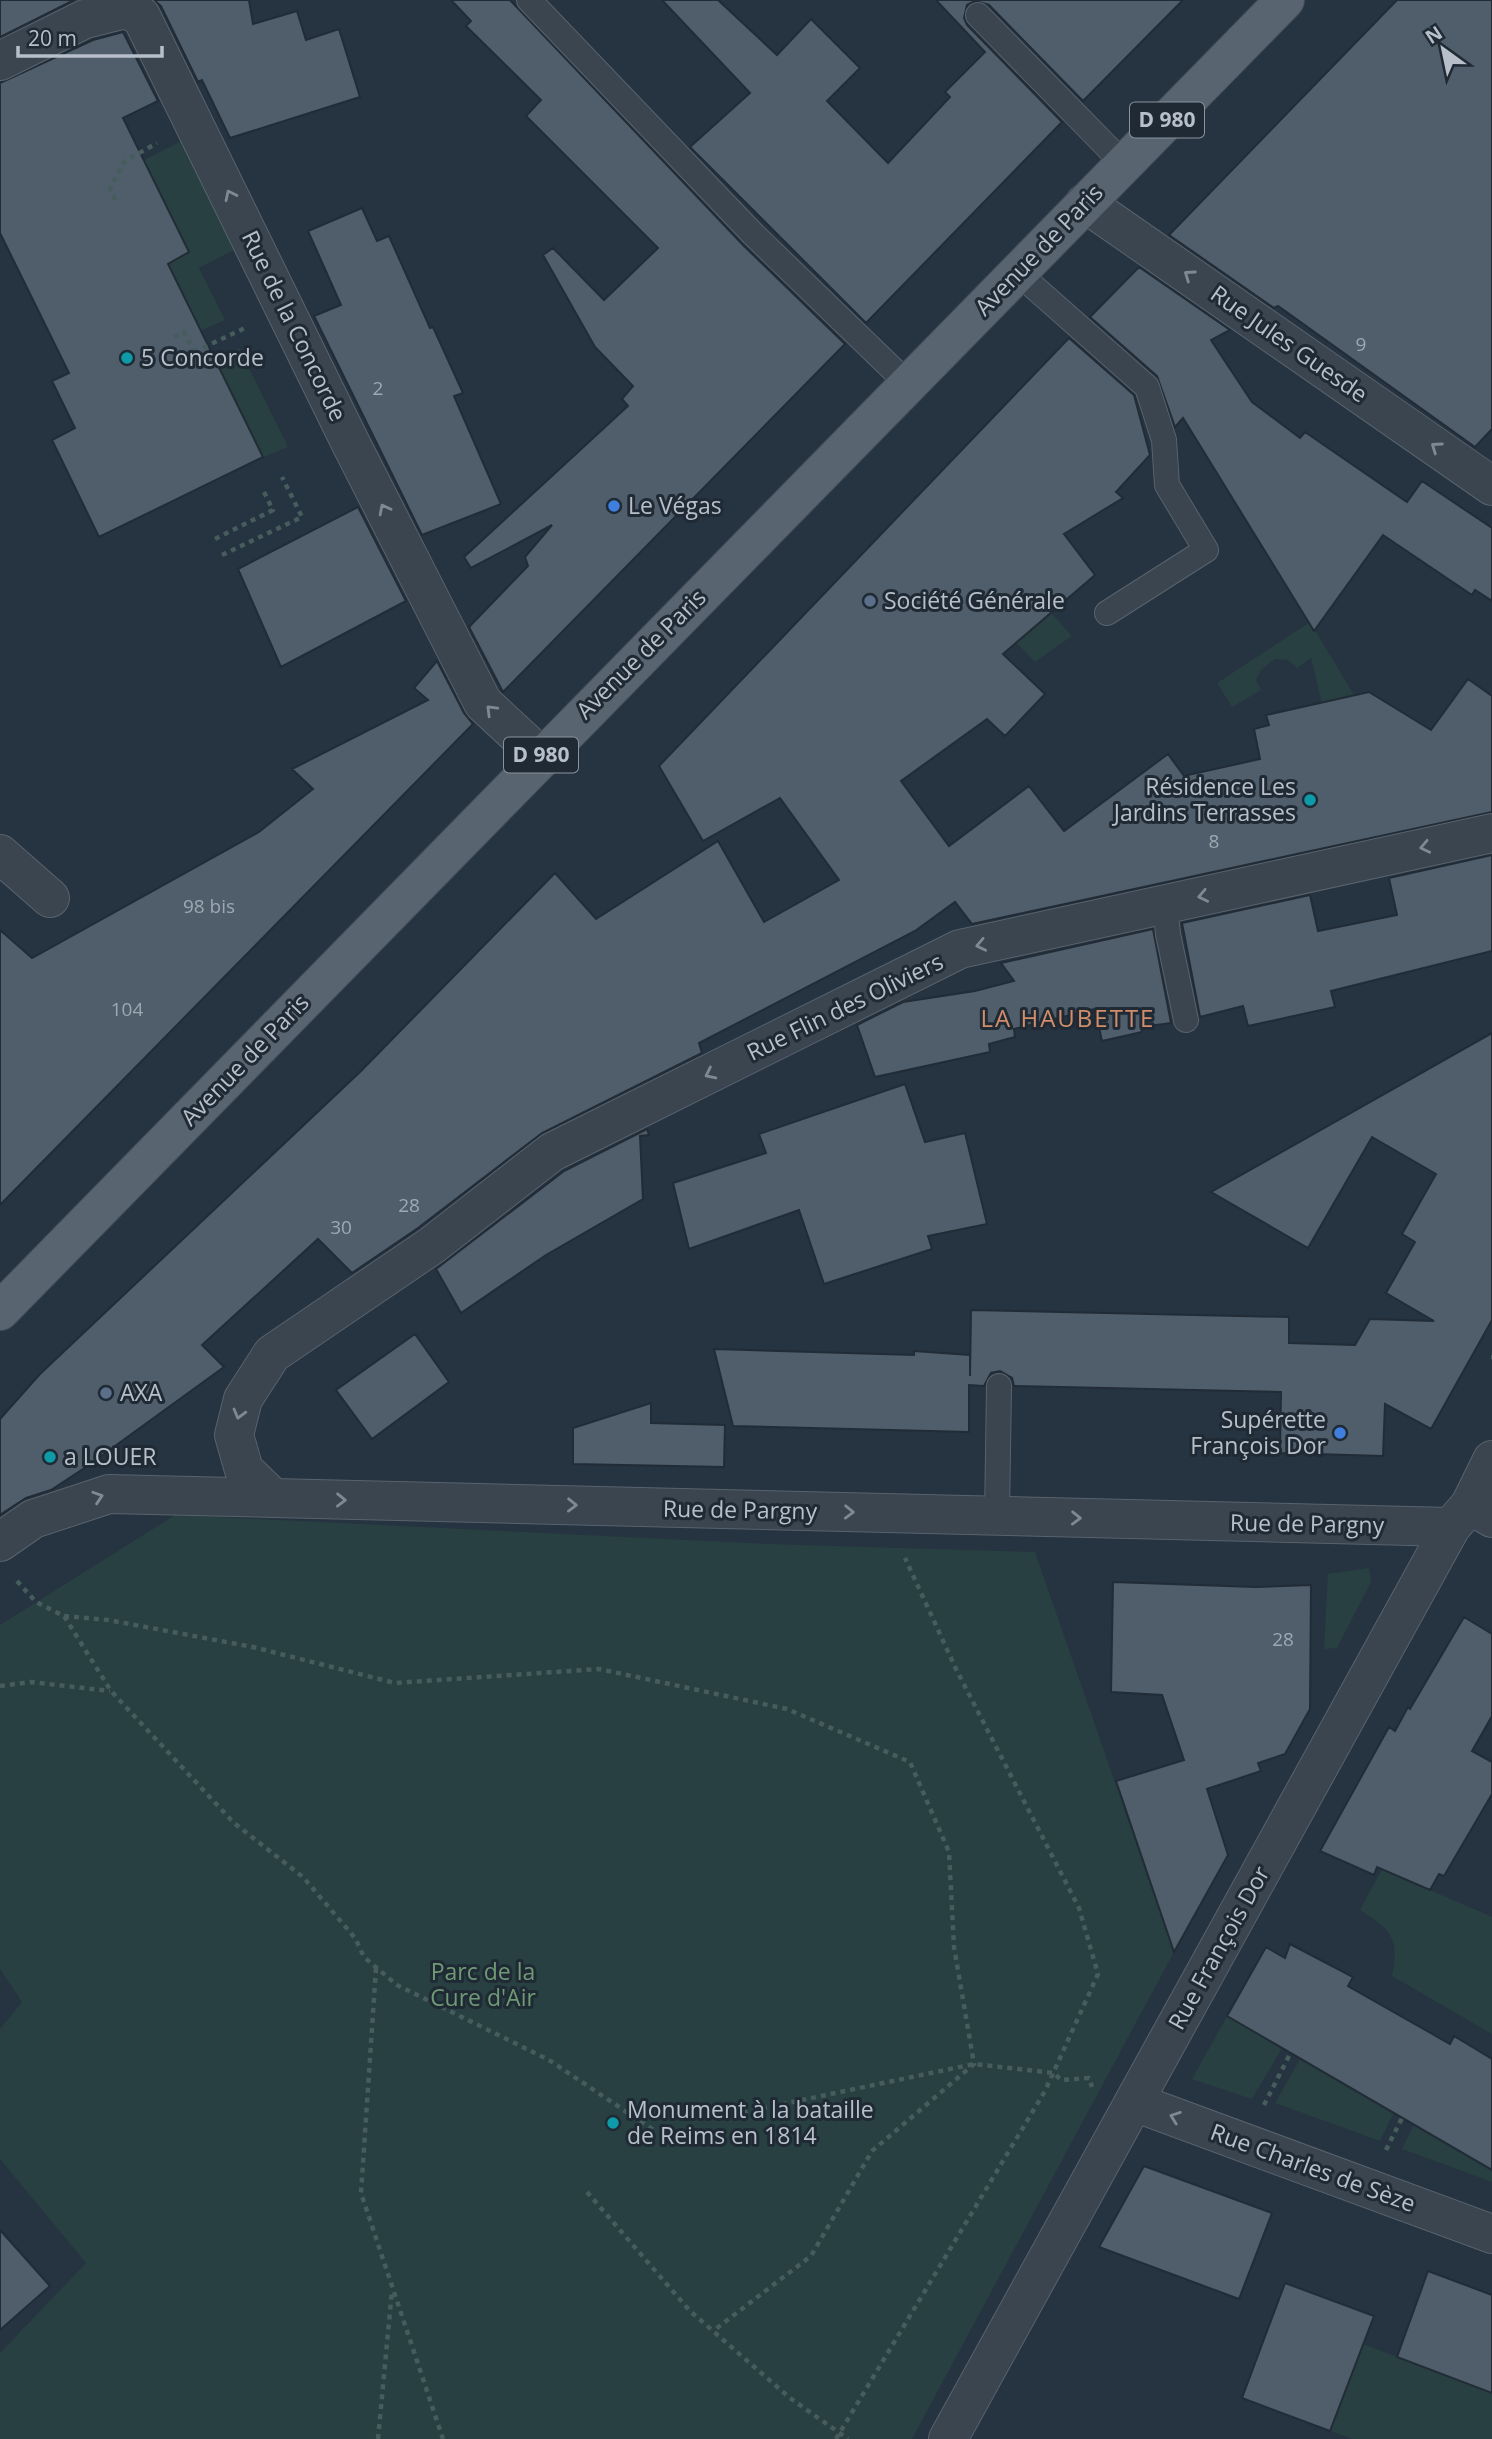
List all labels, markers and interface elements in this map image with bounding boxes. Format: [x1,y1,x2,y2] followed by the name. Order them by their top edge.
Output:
[18,14,161,58] scale bar
[1408,14,1478,84] north arrow
[1420,20,1447,50] text: N
[28,24,77,52] text: 20 m
[1130,102,1204,138] road number: D 980
[967,176,1109,322] street label: Avenue de Paris
[224,190,238,202] one-way arrow
[235,225,355,426] street label: Rue de la Concorde
[1184,271,1197,283] one-way arrow
[1205,277,1374,409] street label: Rue Jules Guesde
[1356,331,1366,357] house number: 9
[141,341,264,373] place label: 5 Concorde
[119,350,135,366] marker: 5 Concorde
[373,375,383,401] house number: 2
[1431,443,1444,455] one-way arrow
[628,489,722,521] place label: Le Végas
[606,498,622,514] marker: Le Végas
[379,504,393,516] one-way arrow
[568,581,712,725] street label: Avenue de Paris
[884,584,1065,616] place label: Société Générale
[862,593,878,609] marker: Société Générale
[486,705,499,718] one-way arrow
[504,738,578,772] road number: D 980
[1112,770,1296,828] place label: Résidence Les Jardins Terrasses
[1302,792,1318,808] marker: Résidence Les Jardins Terrasses
[1209,828,1219,854] house number: 8
[1419,839,1431,854] one-way arrow
[1197,888,1209,903] one-way arrow
[183,893,235,919] house number: 98 bis
[975,936,987,951] one-way arrow
[741,945,948,1068] street label: Rue Flin des Oliviers
[173,986,315,1132] street label: Avenue de Paris
[111,996,143,1022] house number: 104
[981,1001,1155,1034] district label: LA HAUBETTE
[705,1065,717,1079] one-way arrow
[398,1192,420,1218] house number: 28
[330,1214,352,1240] house number: 30
[120,1376,163,1408] place label: AXA
[98,1385,114,1401] marker: AXA
[1190,1403,1327,1461] place label: Supérette François Dor
[233,1407,247,1419] one-way arrow
[1332,1425,1348,1441] marker: Supérette François Dor
[64,1440,156,1472] place label: a LOUER
[42,1449,58,1465] marker: a LOUER
[92,1491,104,1506] one-way arrow
[336,1492,347,1507] one-way arrow
[663,1492,818,1526] street label: Rue de Pargny
[567,1498,578,1513] one-way arrow
[843,1505,854,1520] one-way arrow
[1230,1506,1385,1540] street label: Rue de Pargny
[1071,1510,1082,1526] one-way arrow
[1272,1626,1294,1652] house number: 28
[1160,1859,1277,2035] street label: Rue François Dor
[430,1955,536,2013] park label: Parc de la Cure d'Air
[627,2093,874,2151] place label: Monument à la bataille de Reims en 1814
[1170,2112,1182,2126] one-way arrow
[605,2115,621,2131] marker: Monument à la bataille de Reims en 1814
[1206,2115,1420,2219] street label: Rue Charles de Sèze

